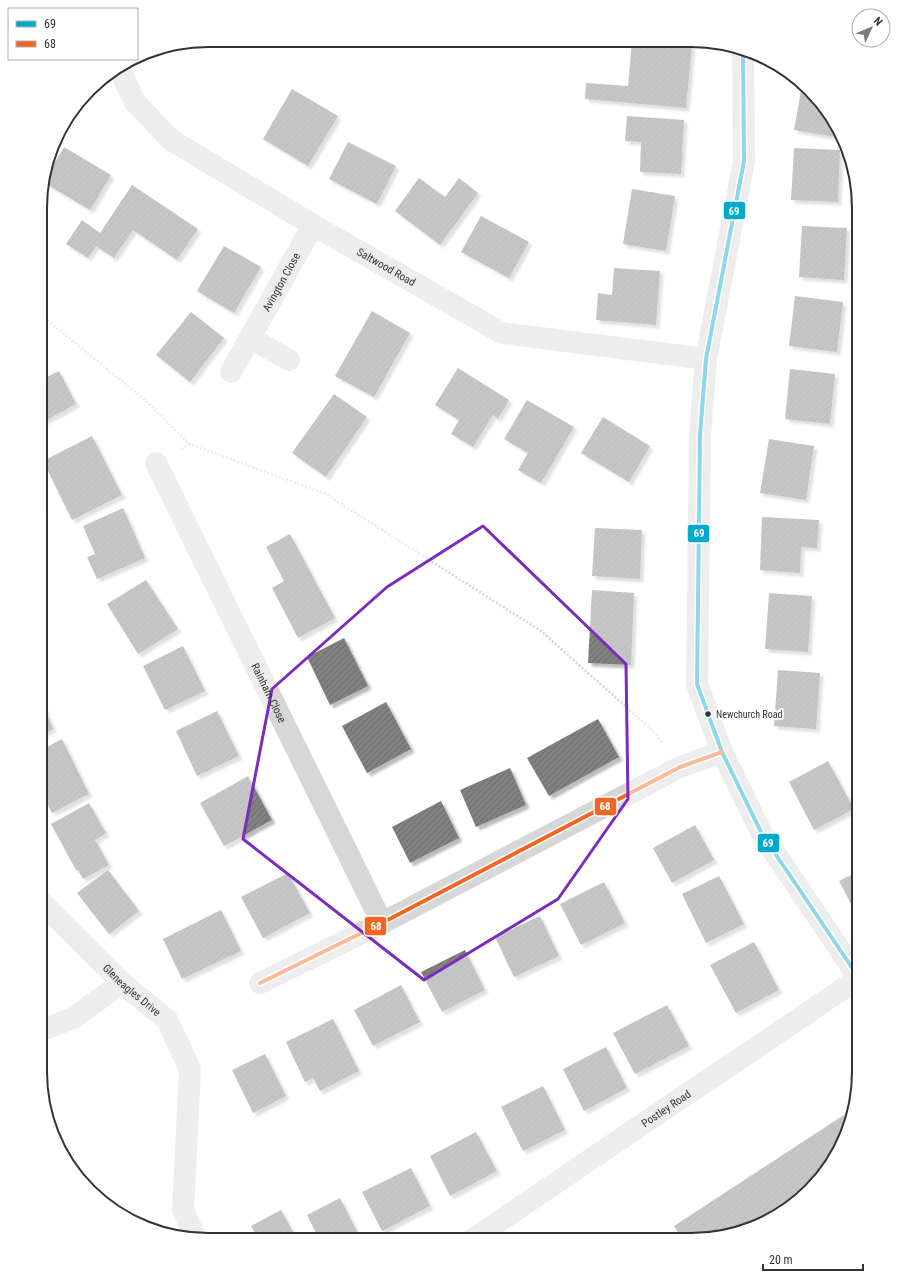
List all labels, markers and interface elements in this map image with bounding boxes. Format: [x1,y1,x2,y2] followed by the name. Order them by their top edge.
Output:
[8,8,138,60] legend
[851,8,891,48] north arrow
[871,14,885,29] text: N
[44,17,56,31] text: 69
[44,37,56,51] text: 68
[723,201,746,220] line badge: 69
[728,205,740,218] text: 69
[355,245,418,289] street label: Saltwood Road
[260,250,303,314] street label: Avington Close
[687,524,710,543] line badge: 69
[693,527,705,540] text: 69
[249,661,289,725] street label: Rainham Close
[703,709,713,719] marker: Newchurch Road
[716,709,782,720] place label: Newchurch Road
[594,797,617,816] line badge: 68
[599,800,611,813] text: 68
[757,833,780,853] line badge: 69
[762,837,774,850] text: 69
[364,916,387,936] line badge: 68
[370,920,382,933] text: 68
[100,961,163,1019] street label: Gleneagles Drive
[639,1087,693,1130] street label: Postley Road
[763,1246,863,1272] scale bar
[769,1253,793,1267] text: 20 m

